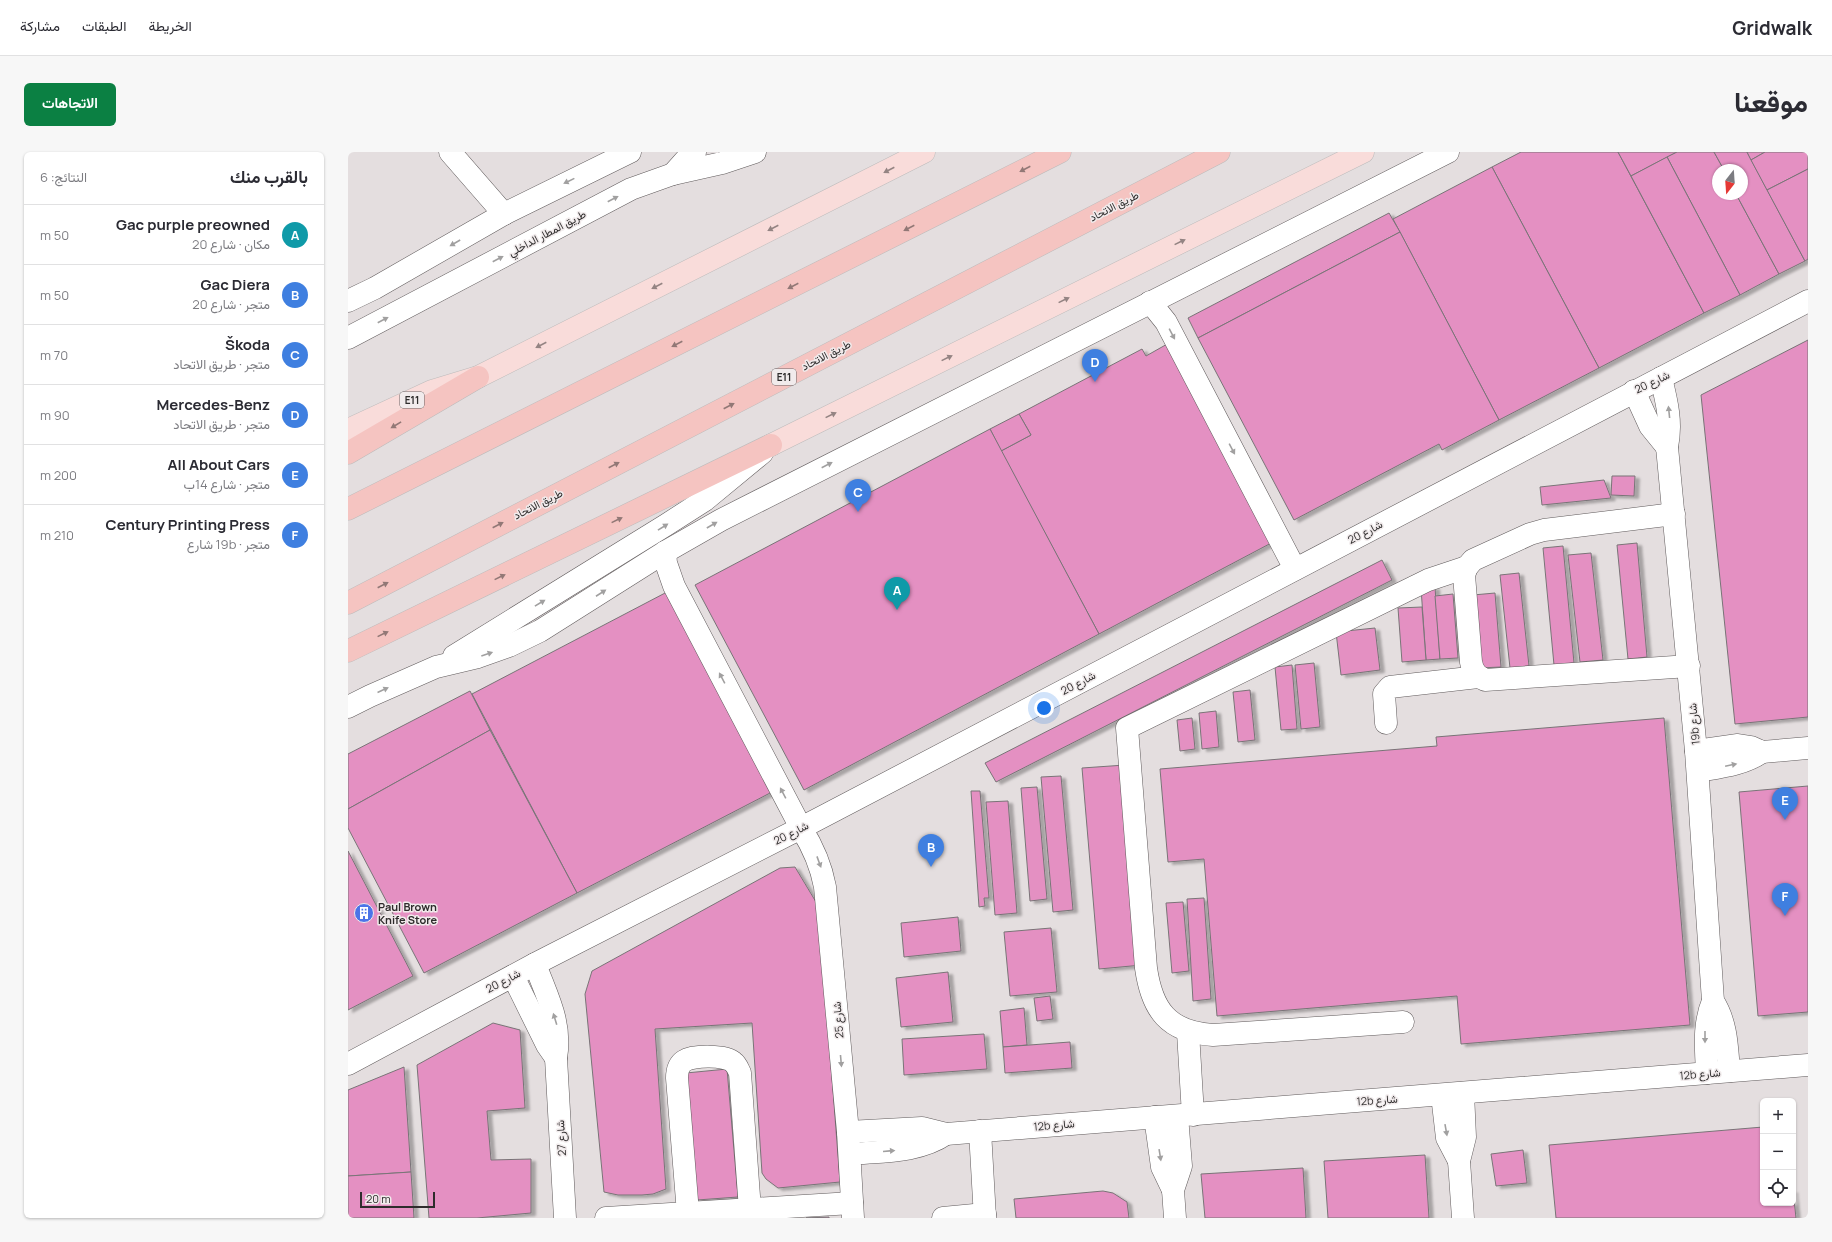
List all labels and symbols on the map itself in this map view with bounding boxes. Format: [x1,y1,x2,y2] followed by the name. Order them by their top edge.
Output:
[1712,164,1748,200] north arrow
[883,166,895,173] one-way arrow
[1020,166,1031,173] one-way arrow
[564,178,575,184] one-way arrow
[1087,187,1141,224] street label: طريق الاتحاد
[607,196,618,202] one-way arrow
[505,206,590,262] street label: طريق المطار الداخلي
[767,225,779,231] one-way arrow
[903,225,915,231] one-way arrow
[449,239,461,246] one-way arrow
[1175,239,1186,245] one-way arrow
[492,256,503,263] one-way arrow
[651,283,663,290] one-way arrow
[787,283,799,289] one-way arrow
[1058,297,1070,303] one-way arrow
[377,317,388,323] one-way arrow
[1169,328,1175,340] one-way arrow
[799,336,853,373] street label: طريق الاتحاد
[671,341,683,347] one-way arrow
[535,342,546,348] one-way arrow
[1082,349,1108,382] pin: D
[942,355,953,361] one-way arrow
[1632,366,1673,397] street label: شارع 20
[772,369,796,385] road number: E11
[400,392,424,408] road number: E11
[723,402,735,409] one-way arrow
[1666,406,1672,418] one-way arrow
[825,412,837,418] one-way arrow
[390,421,402,428] one-way arrow
[1229,443,1235,455] one-way arrow
[608,462,619,469] one-way arrow
[822,462,833,468] one-way arrow
[845,479,871,512] pin: C
[511,485,565,522] street label: طريق الاتحاد
[1345,516,1386,548] street label: شارع 20
[611,517,623,523] one-way arrow
[706,521,718,528] one-way arrow
[492,522,504,528] one-way arrow
[657,524,669,531] one-way arrow
[494,574,506,580] one-way arrow
[884,577,910,610] pin: A
[377,582,388,588] one-way arrow
[596,589,606,597] one-way arrow
[534,599,546,606] one-way arrow
[377,631,389,637] one-way arrow
[481,651,493,657] one-way arrow
[1058,667,1099,699] street label: شارع 20
[719,673,725,684] one-way arrow
[377,687,389,693] one-way arrow
[1034,698,1054,718] your location
[1684,702,1704,746] street label: 19b شارع
[1725,762,1737,768] one-way arrow
[1772,787,1798,820] pin: E
[779,788,786,799] one-way arrow
[771,817,812,849] street label: شارع 20
[918,834,944,867] pin: B
[816,857,822,869] one-way arrow
[1772,883,1798,916] pin: F
[378,899,438,927] place label: Paul Brown Knife Store
[353,902,375,924] building icon: Paul Brown Knife Store
[483,965,524,997] street label: شارع 20
[828,1001,848,1039] street label: شارع 25
[552,1013,558,1025] one-way arrow
[1702,1031,1708,1044] one-way arrow
[838,1055,845,1067] one-way arrow
[1679,1064,1722,1084] street label: 12b شارع
[1356,1091,1399,1109] street label: 12b شارع
[1033,1115,1076,1135] street label: 12b شارع
[552,1119,570,1156] street label: شارع 27
[1443,1123,1449,1136] one-way arrow
[882,1147,895,1154] one-way arrow
[1157,1149,1163,1161] one-way arrow
[360,1190,435,1209] scale bar

